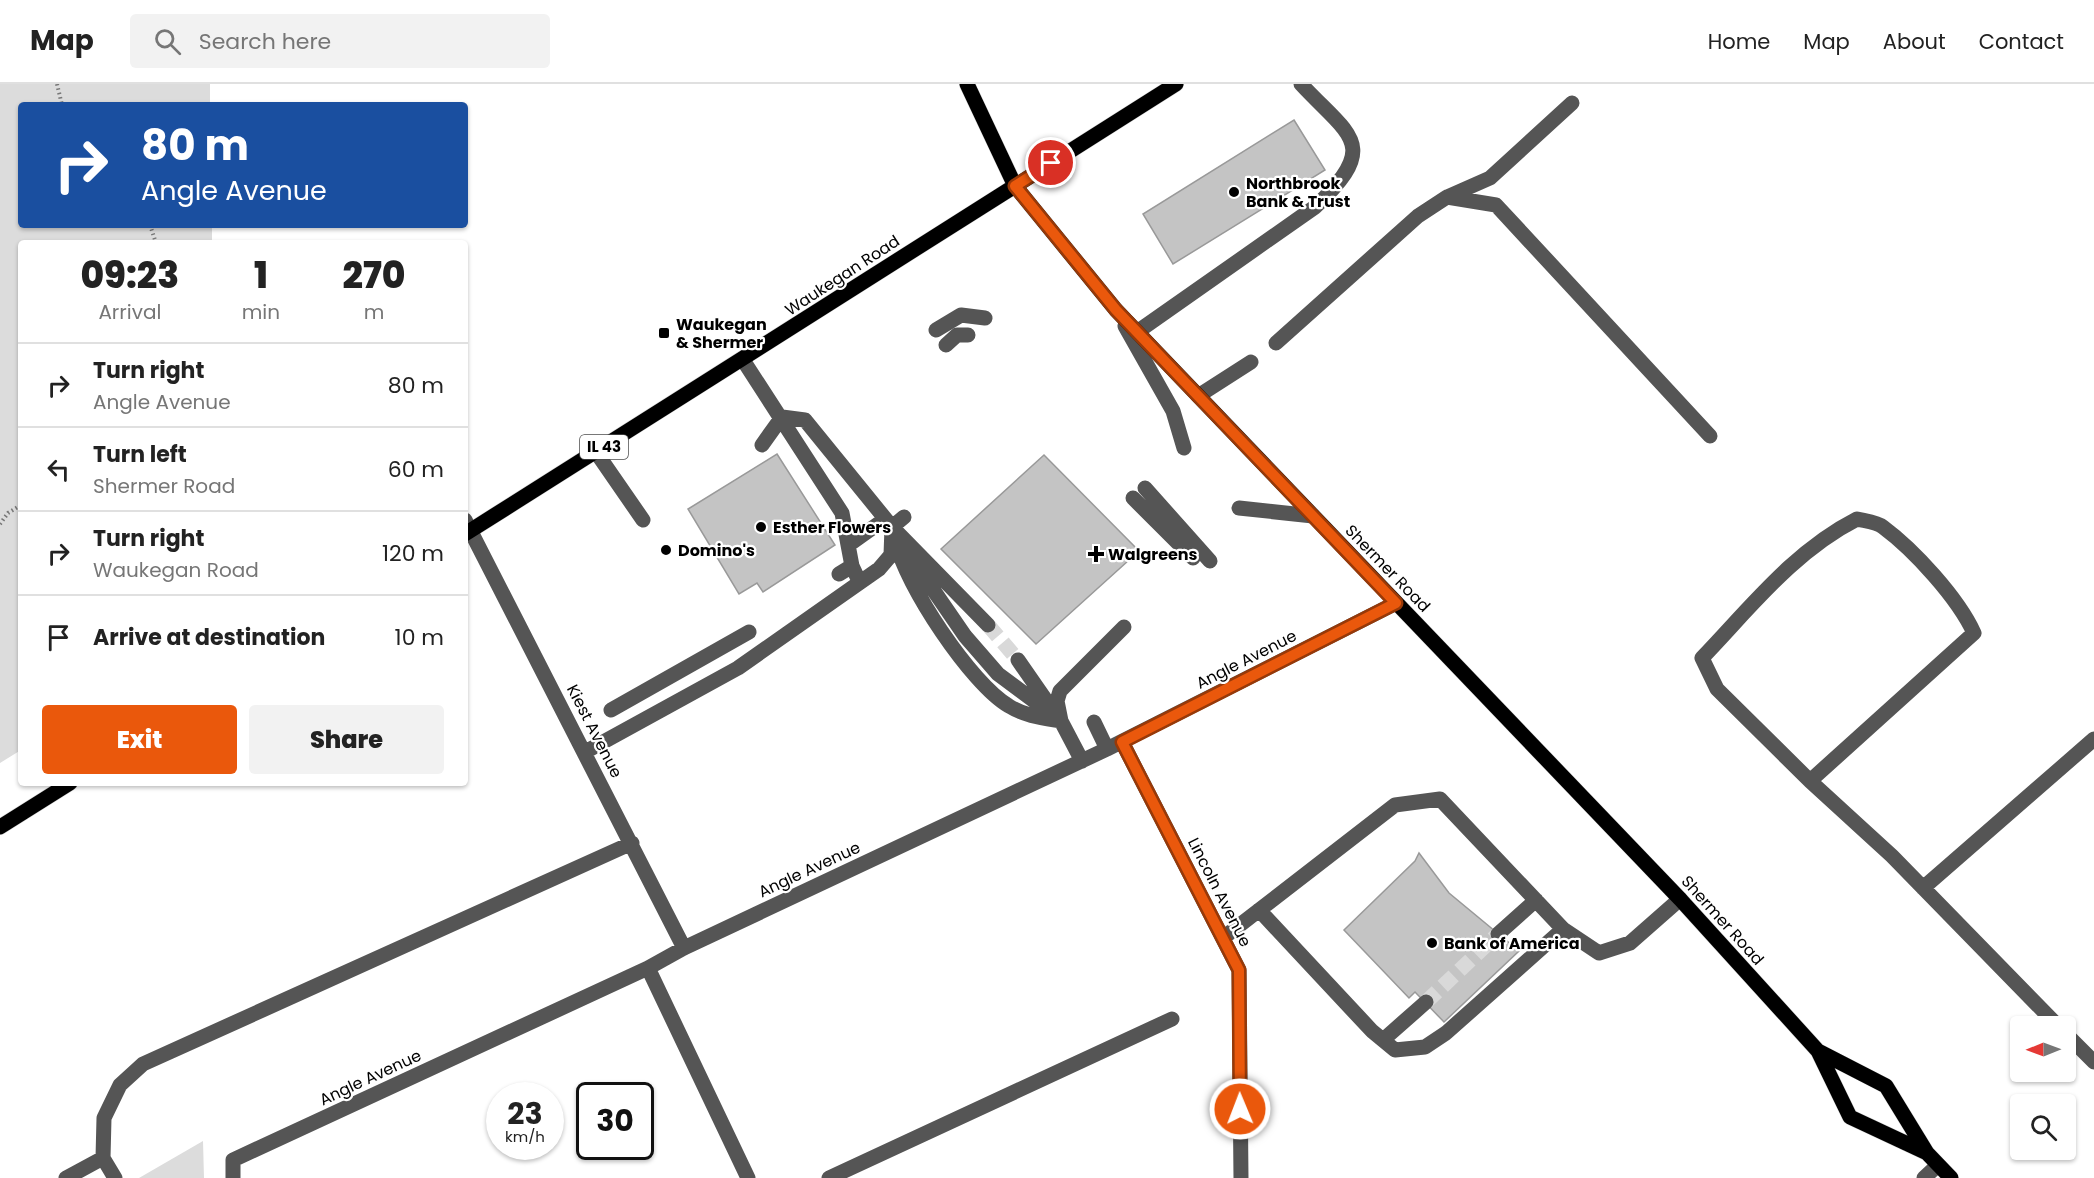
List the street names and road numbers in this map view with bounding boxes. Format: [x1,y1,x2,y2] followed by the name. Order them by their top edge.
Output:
[780,230,904,321] street label: Waukegan Road
[580,435,628,459] road number: IL 43
[1340,519,1435,617] street label: Shermer Road
[1192,624,1301,695] street label: Angle Avenue
[561,681,628,782] street label: Kiest Avenue
[1182,834,1257,951] street label: Lincoln Avenue
[754,836,864,903] street label: Angle Avenue
[1676,870,1769,970] street label: Shermer Road
[315,1044,425,1111] street label: Angle Avenue

